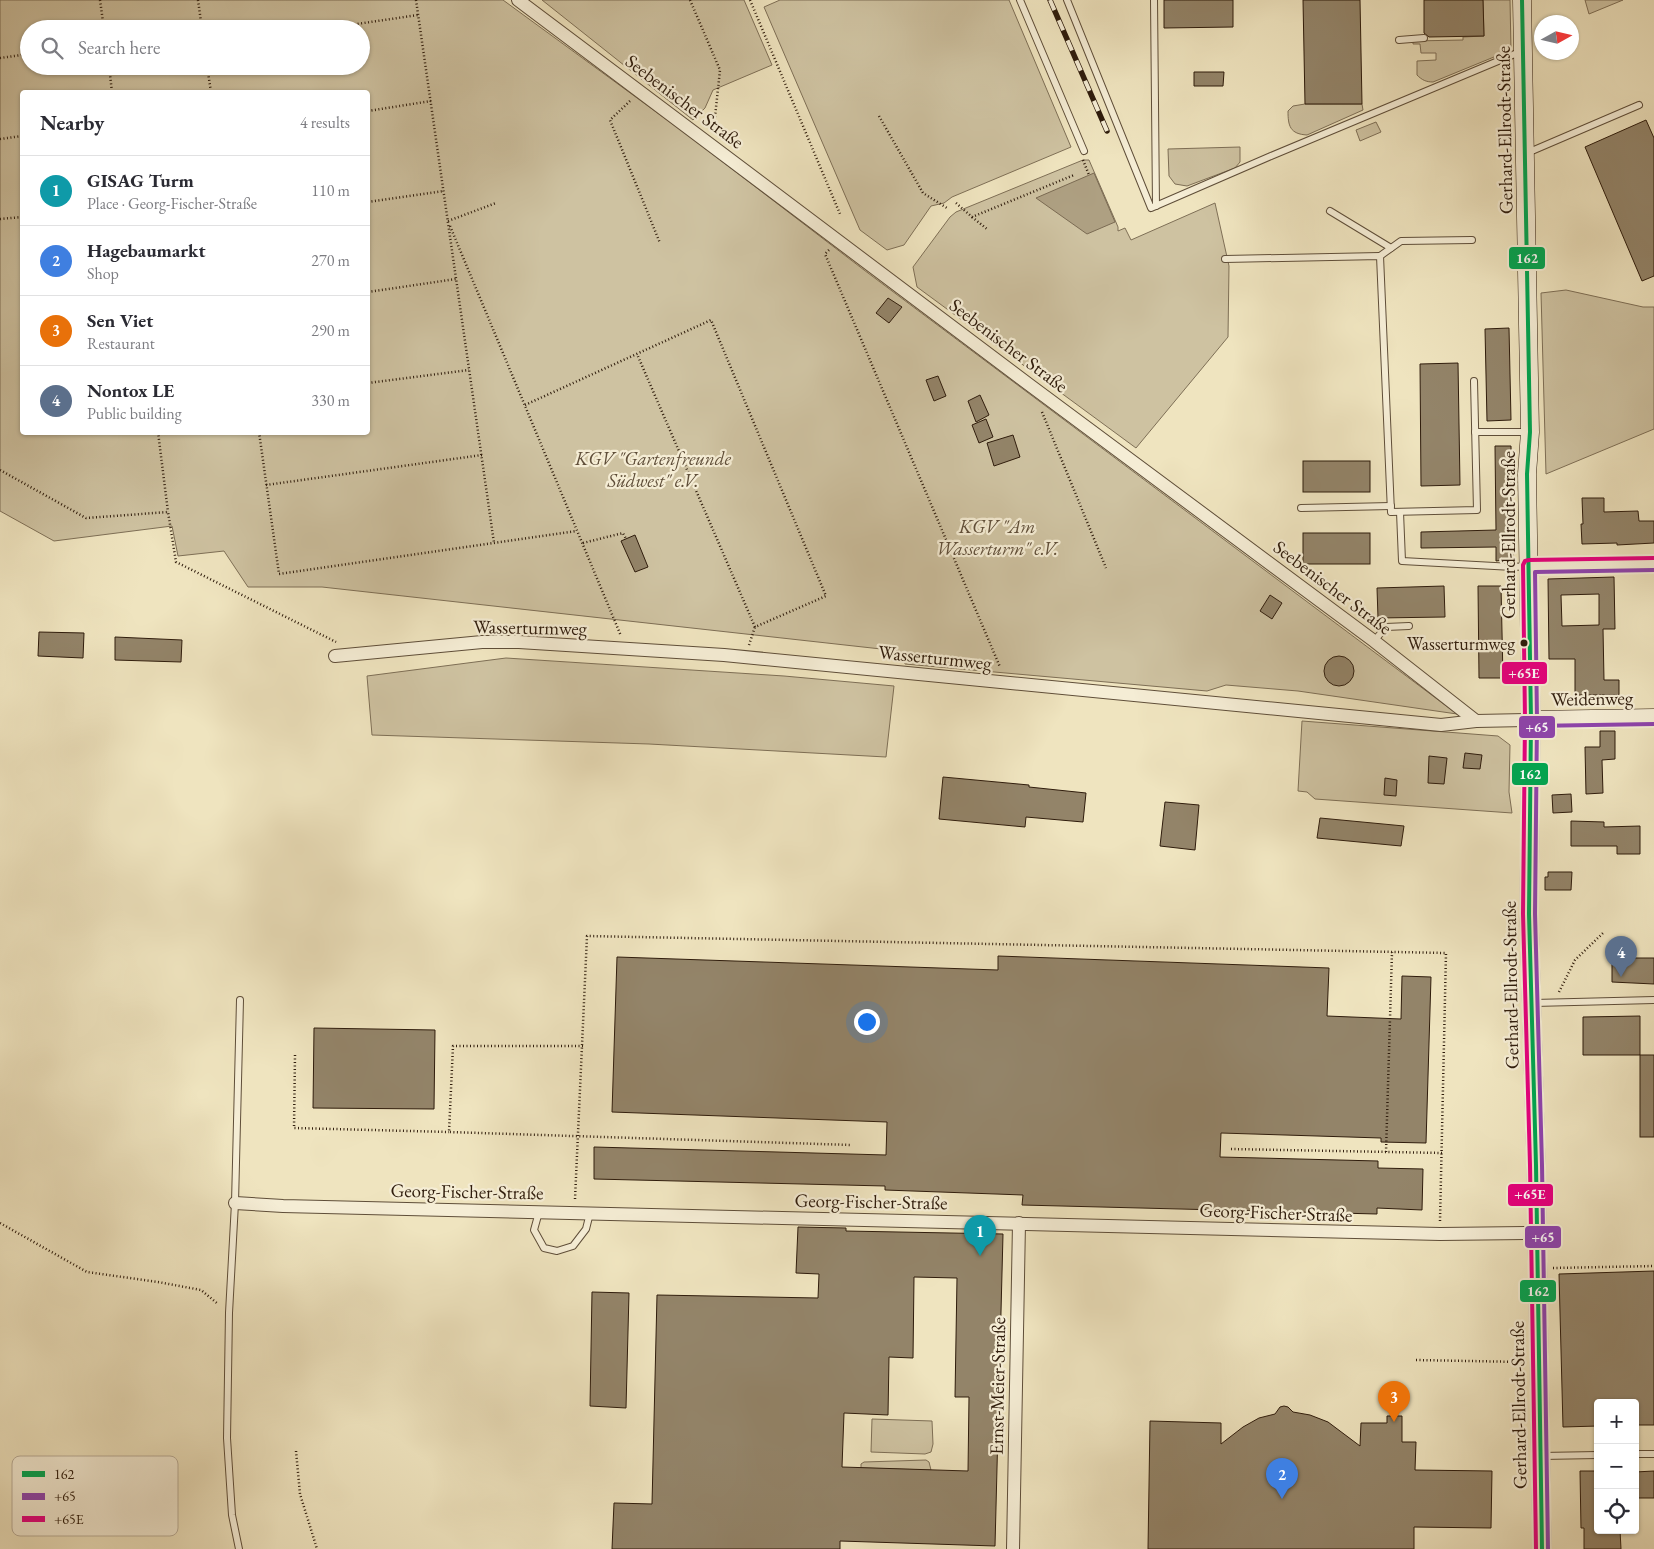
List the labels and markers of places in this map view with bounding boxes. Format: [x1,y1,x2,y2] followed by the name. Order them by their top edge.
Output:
[1407,632,1515,655] place label: Wasserturmweg
[1519,638,1529,648] marker: Wasserturmweg
[1605,936,1637,977] pin: 4
[964,1215,996,1256] pin: 1
[1378,1381,1410,1422] pin: 3
[1266,1458,1298,1499] pin: 2

